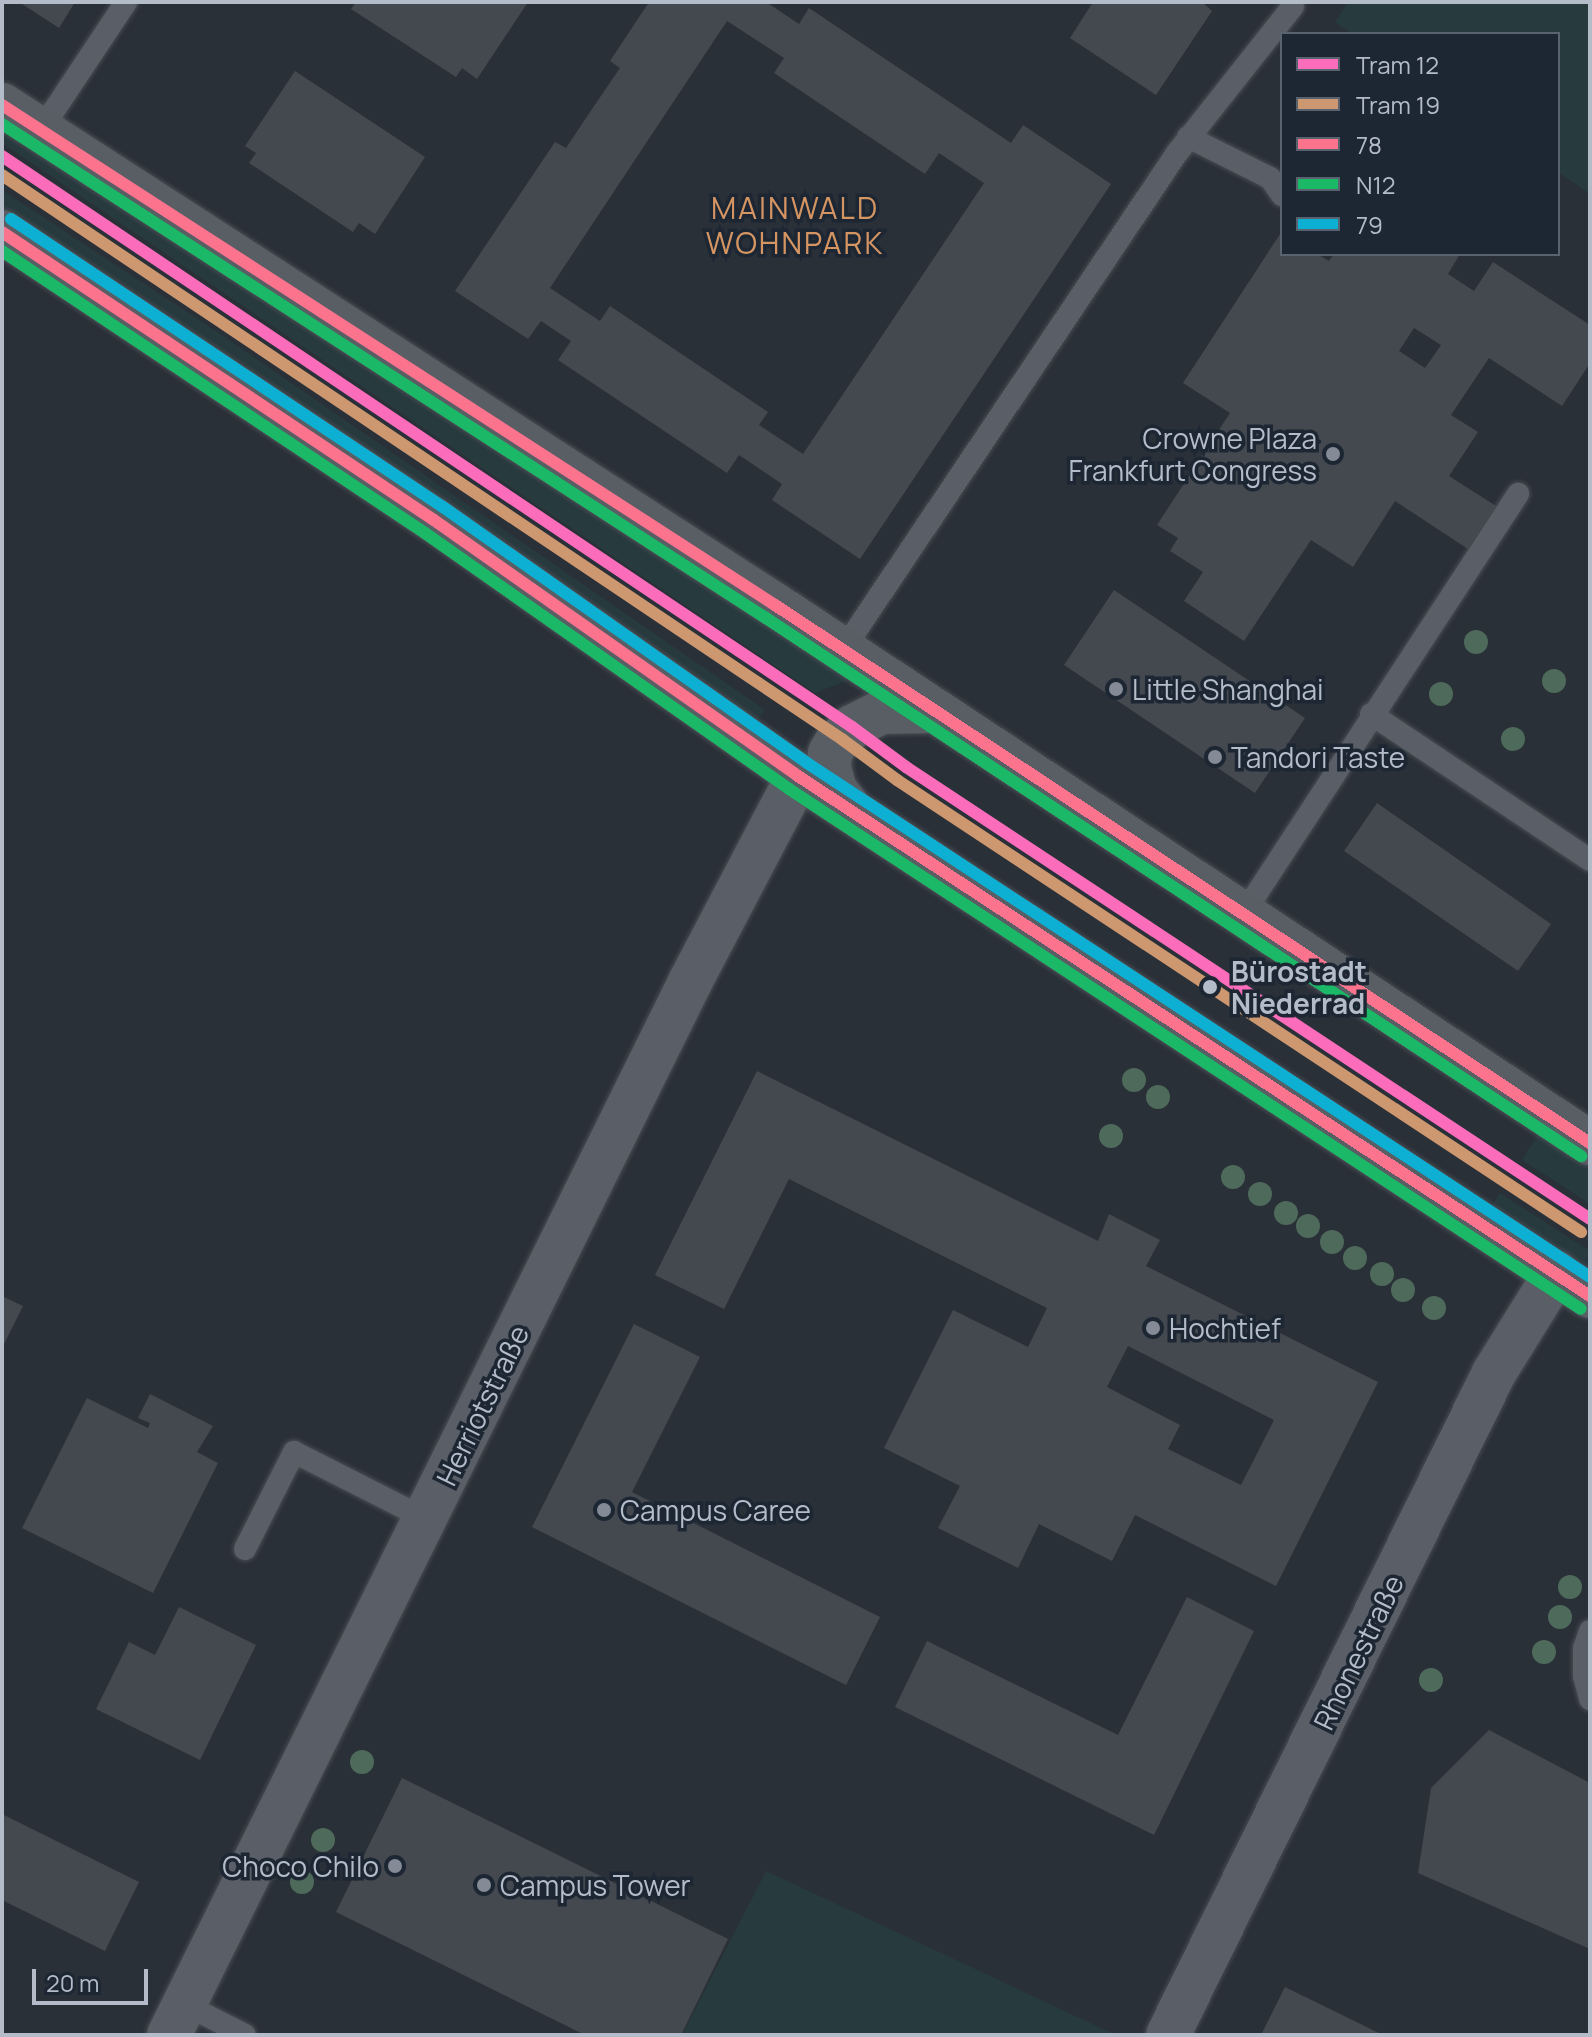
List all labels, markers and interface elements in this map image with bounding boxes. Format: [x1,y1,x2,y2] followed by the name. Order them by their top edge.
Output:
[1280,32,1560,256] legend
[1356,48,1439,81] text: Tram 12
[1356,88,1440,121] text: Tram 19
[1356,128,1382,161] text: 78
[1356,168,1395,201] text: N12
[706,190,884,260] district label: MAINWALD WOHNPARK
[1356,208,1383,241] text: 79
[1068,421,1317,487] place label: Crowne Plaza Frankfurt Congress
[1324,445,1342,463] marker: Crowne Plaza Frankfurt Congress
[1132,672,1323,706] place label: Little Shanghai
[1107,680,1125,698] marker: Little Shanghai
[1231,740,1405,774] place label: Tandori Taste
[1206,748,1224,766] marker: Tandori Taste
[1231,954,1367,1020] place label: Bürostadt Niederrad
[1196,973,1224,1001] marker: Bürostadt Niederrad
[1169,1311,1281,1345] place label: Hochtief
[429,1319,535,1491] street label: Herriotstraße
[1144,1319,1162,1337] marker: Hochtief
[620,1493,811,1527] place label: Campus Caree
[595,1501,613,1519] marker: Campus Caree
[1306,1569,1410,1735] street label: Rhonestraße
[222,1849,379,1883] place label: Choco Chilo
[386,1857,404,1875] marker: Choco Chilo
[500,1868,691,1902] place label: Campus Tower
[475,1876,493,1894] marker: Campus Tower
[36,1953,152,2003] scale bar
[46,1966,99,1999] text: 20 m

